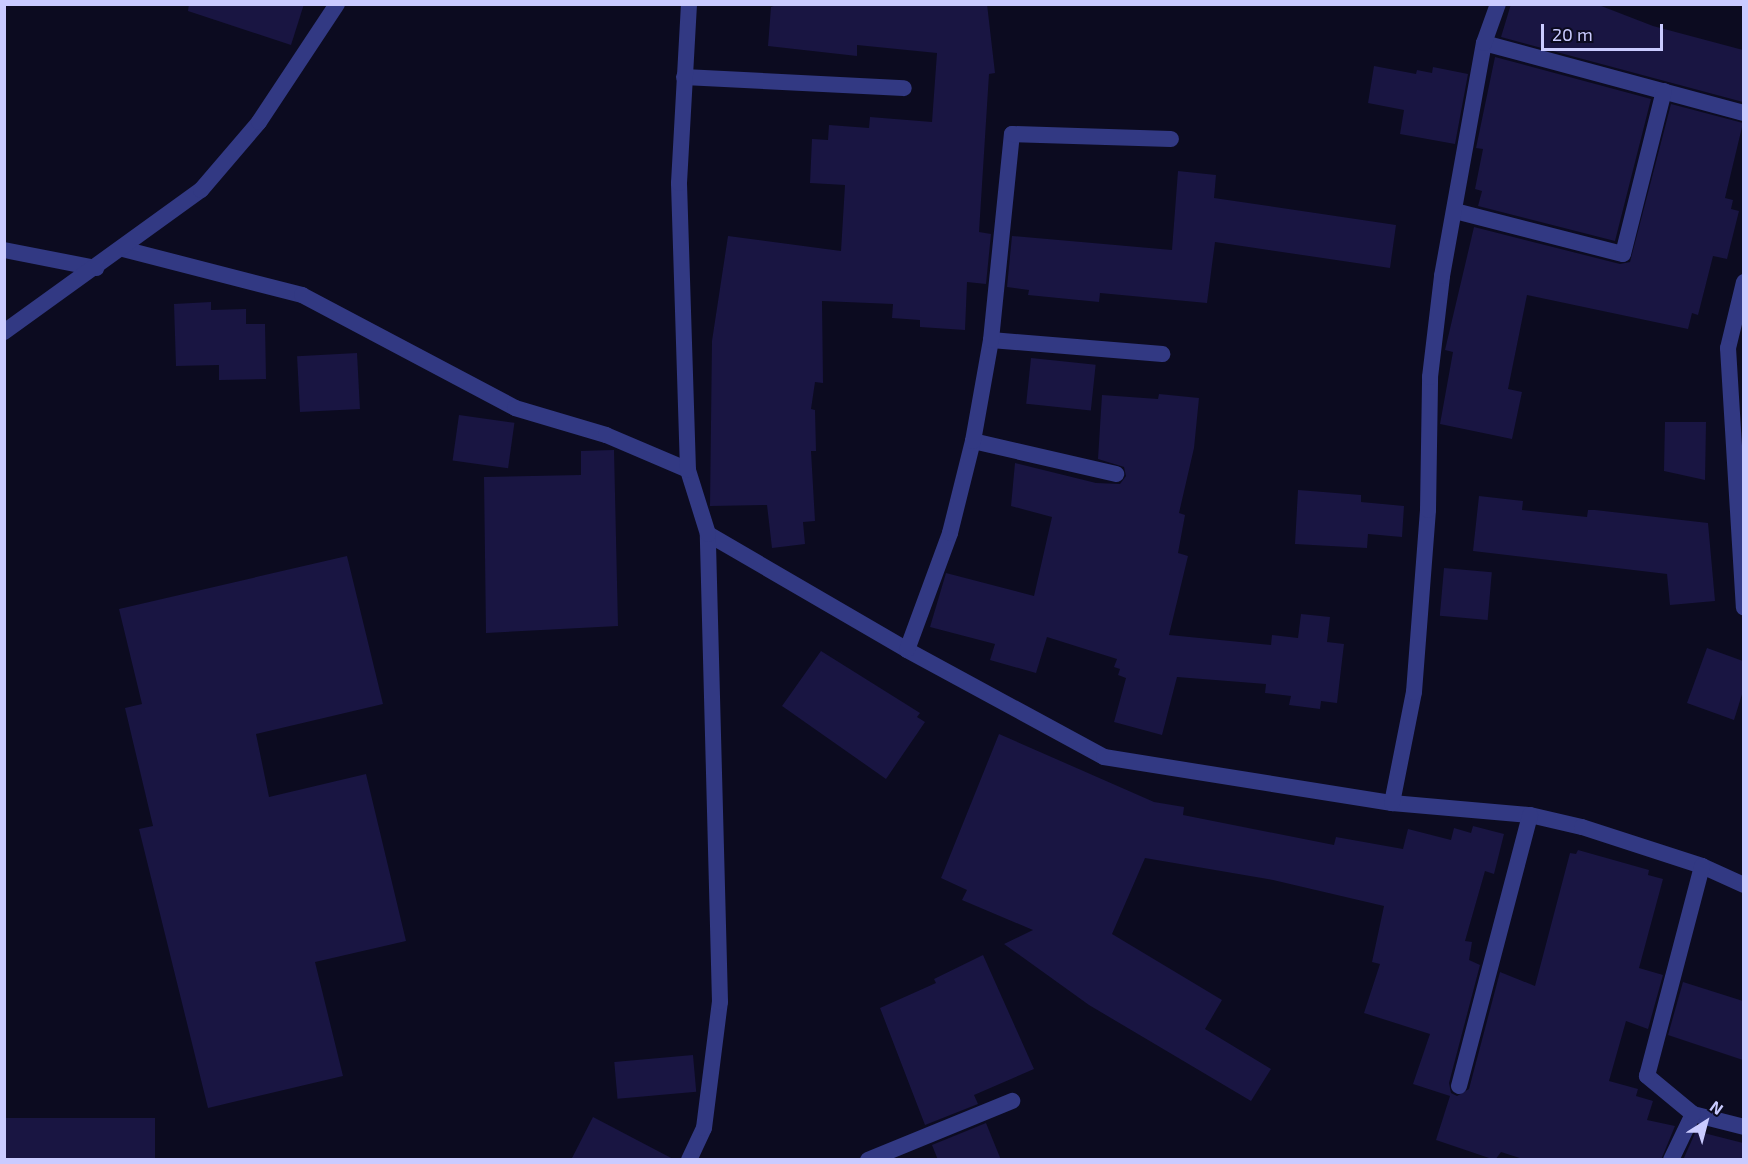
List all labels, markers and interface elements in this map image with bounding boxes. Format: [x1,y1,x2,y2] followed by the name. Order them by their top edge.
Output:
[1544,12,1666,50] scale bar
[1552,23,1593,45] text: 20 m
[1676,1092,1736,1152] north arrow
[1707,1096,1727,1118] text: N

